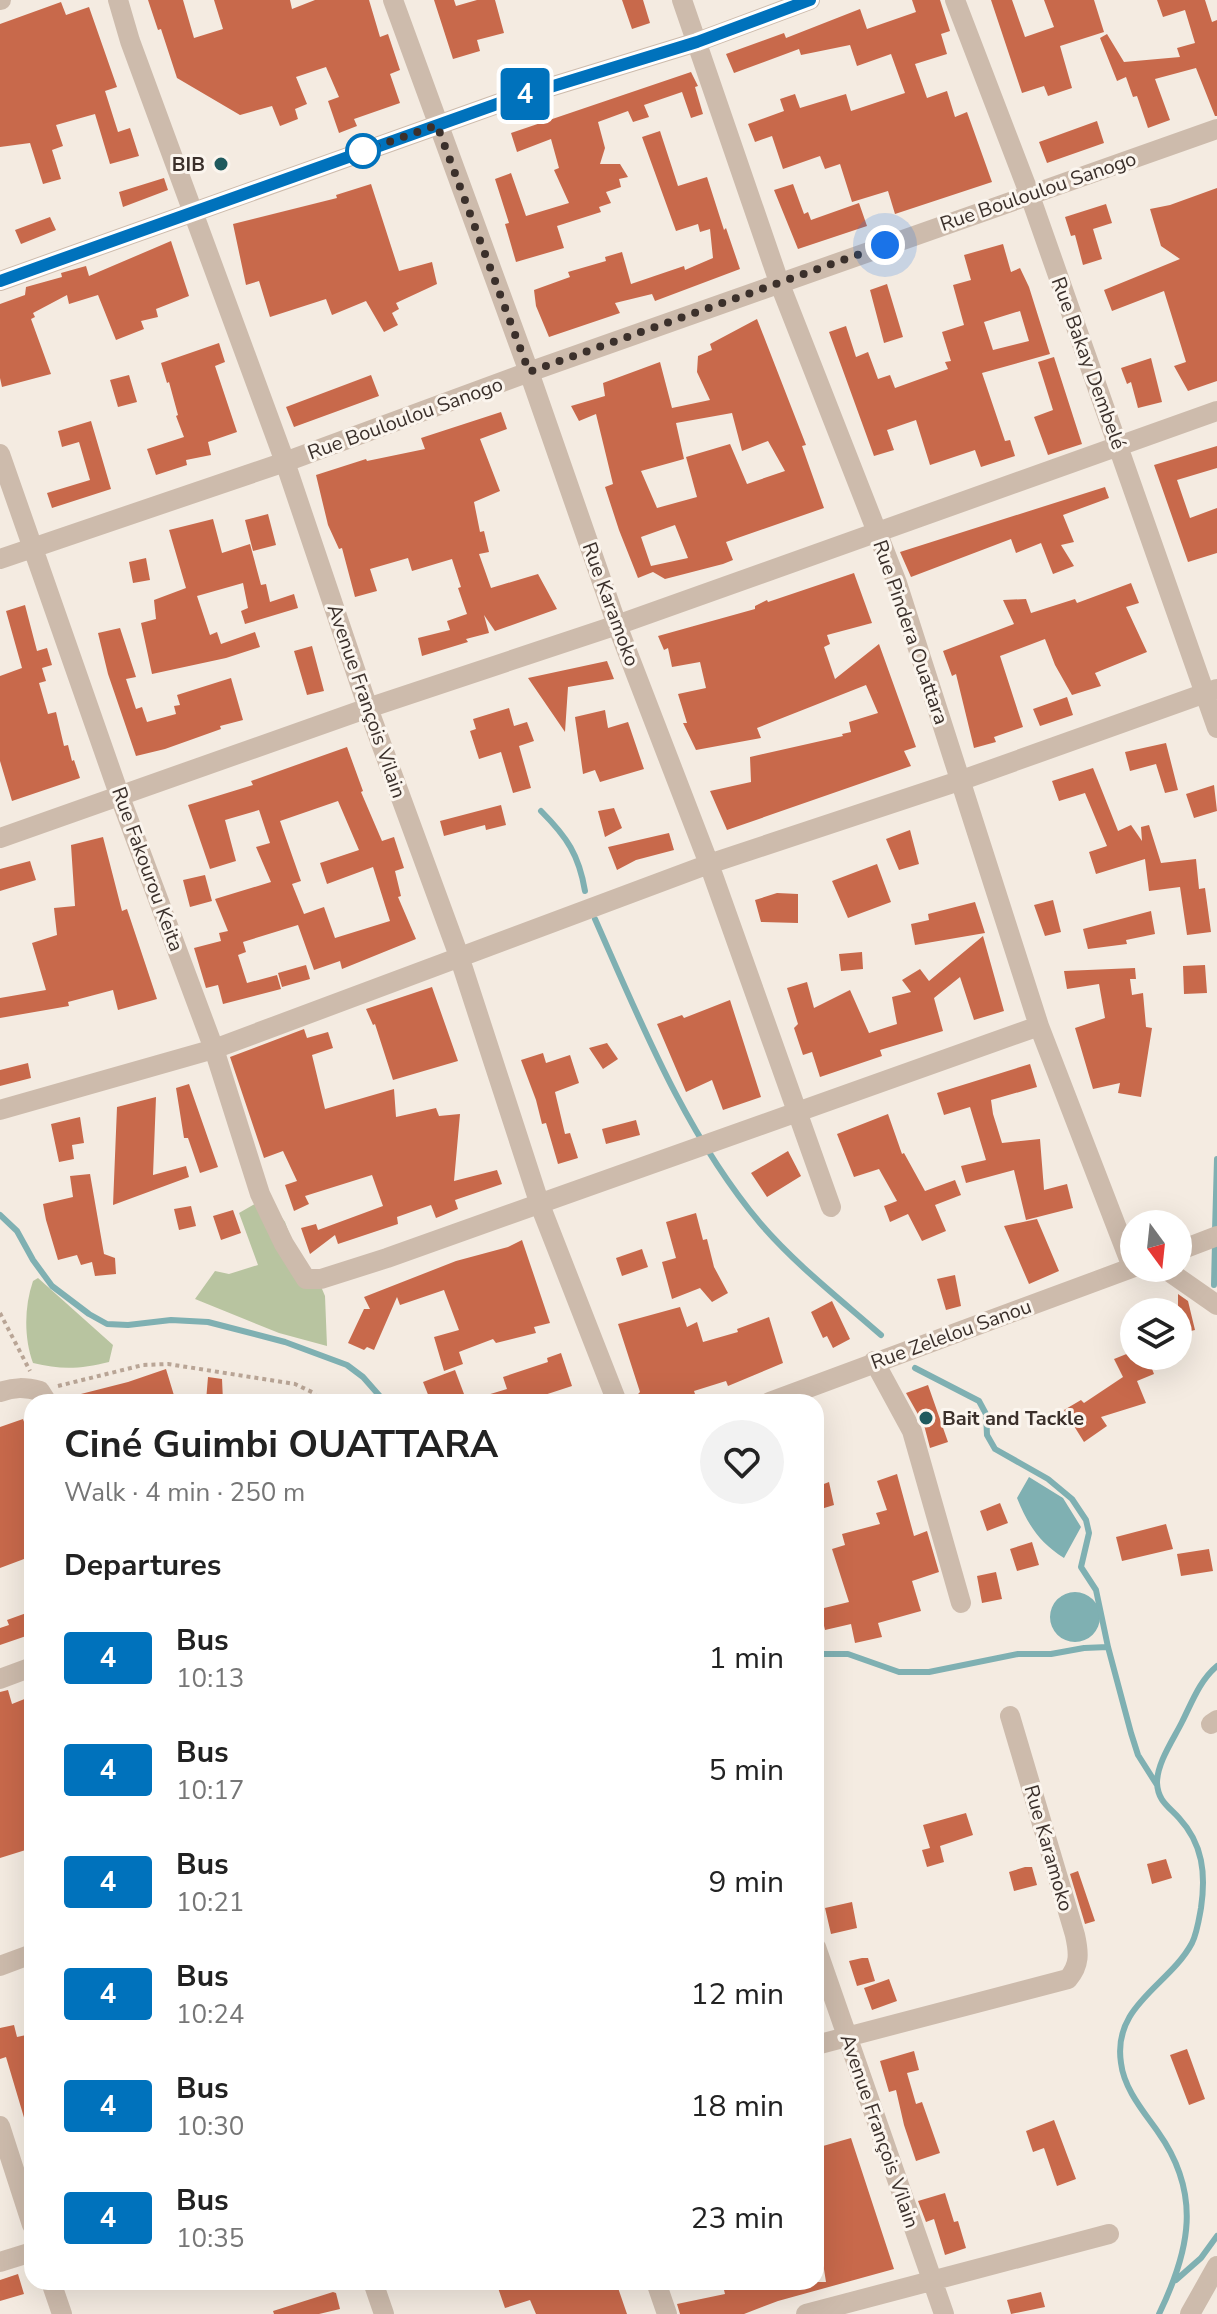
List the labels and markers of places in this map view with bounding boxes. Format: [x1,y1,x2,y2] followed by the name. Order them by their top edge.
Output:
[346,134,380,168] unlabelled marker
[172,151,205,178] place label: BIB
[212,155,230,173] marker: BIB
[942,1405,1084,1432] place label: Bait and Tackle
[917,1409,935,1427] marker: Bait and Tackle

